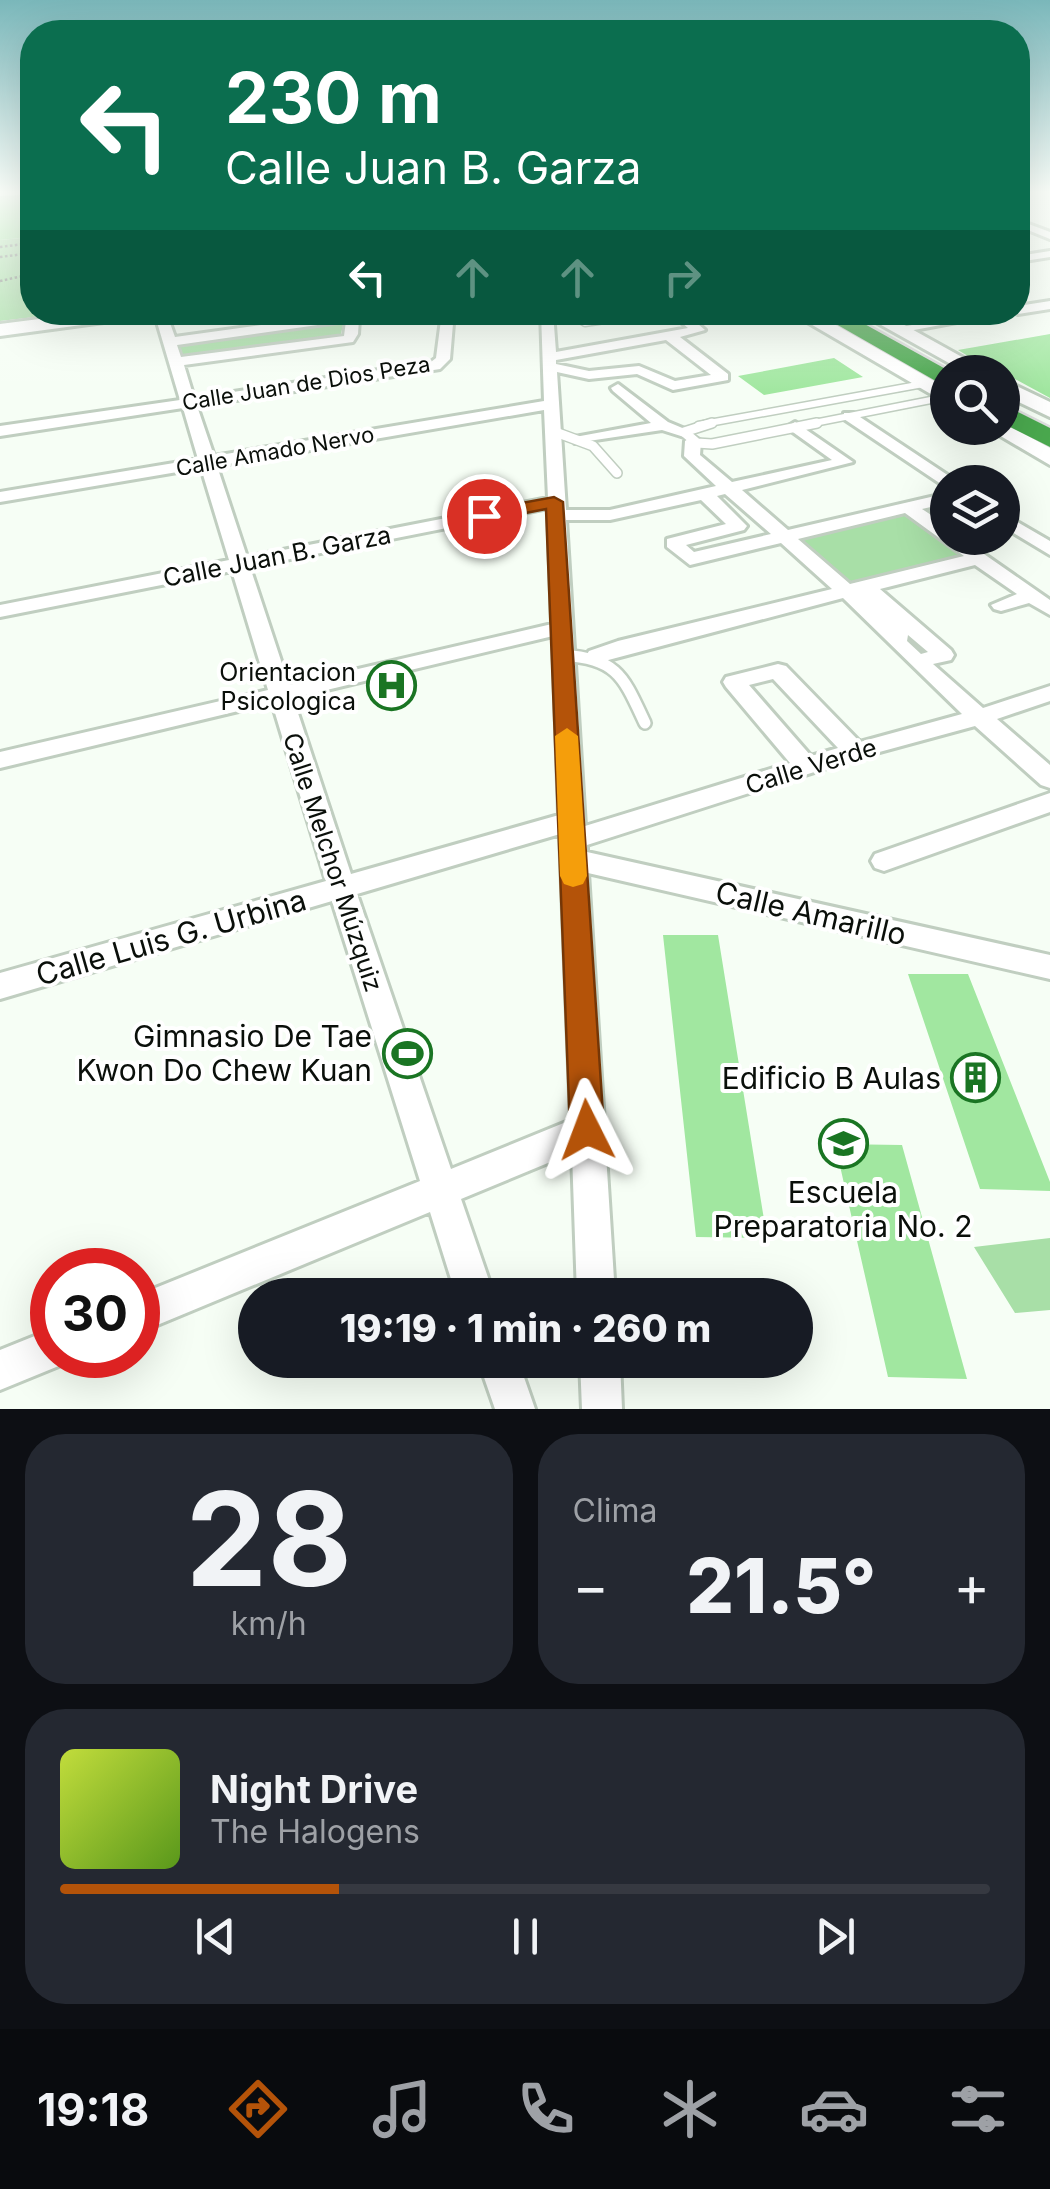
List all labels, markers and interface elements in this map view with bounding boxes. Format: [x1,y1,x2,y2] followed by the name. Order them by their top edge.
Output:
[225,55,442,140] text: 230 m
[60,60,190,190] icon: left
[225,140,642,195] text: Calle Juan B. Garza
[340,250,395,305] icon: left
[445,250,500,305] icon: ahead
[550,250,605,305] icon: ahead
[655,250,710,305] icon: right
[180,351,432,415] street label: Calle Juan de Dios Peza
[930,355,1020,555] map controls
[930,355,1020,445] button: search
[174,421,376,481] street label: Calle Amado Nervo
[930,465,1020,555] button: layers
[442,474,527,559] pin
[457,489,512,544] icon: arrive
[161,519,393,593] street label: Calle Juan B. Garza
[219,657,356,716] place label: Orientacion Psicologica
[365,660,417,712] hospital icon: Orientacion Psicologica
[277,729,389,995] street label: Calle Melchor Múzquiz
[742,732,880,800] street label: Calle Verde
[712,874,910,952] street label: Calle Amarillo
[32,881,310,993] street label: Calle Luis G. Urbina
[76,1018,372,1088] place label: Gimnasio De Tae Kwon Do Chew Kuan
[381,1027,433,1079] sports icon: Gimnasio De Tae Kwon Do Chew Kuan
[950,1052,1002,1104] building icon: Edificio B Aulas
[722,1060,941,1096] place label: Edificio B Aulas
[535,1078,639,1182] position arrow
[817,1117,869,1169] school or university icon: Escuela Preparatoria No. 2
[714,1174,972,1244] place label: Escuela Preparatoria No. 2
[30,1248,160,1378] speed limit sign: 30
[340,1305,711,1351] text: 19:19 · 1 min · 260 m
[186,1460,352,1617] text: 28
[573,1491,657,1530] text: Clima
[686,1540,876,1631] text: 21.5°
[573,1553,609,1619] text: −
[954,1553,990,1619] text: +
[231,1604,307,1643] text: km/h
[210,1766,418,1812] text: Night Drive
[210,1812,420,1851] text: The Halogens
[188,1909,243,1964] icon: previous
[498,1909,553,1964] icon: pause
[808,1909,863,1964] icon: next
[223,2074,293,2144] icon: directions
[367,2074,437,2144] icon: music
[511,2074,581,2144] icon: phone
[655,2074,725,2144] icon: climate
[799,2074,869,2144] icon: car
[943,2074,1013,2144] icon: filters
[37,2082,149,2137] text: 19:18

